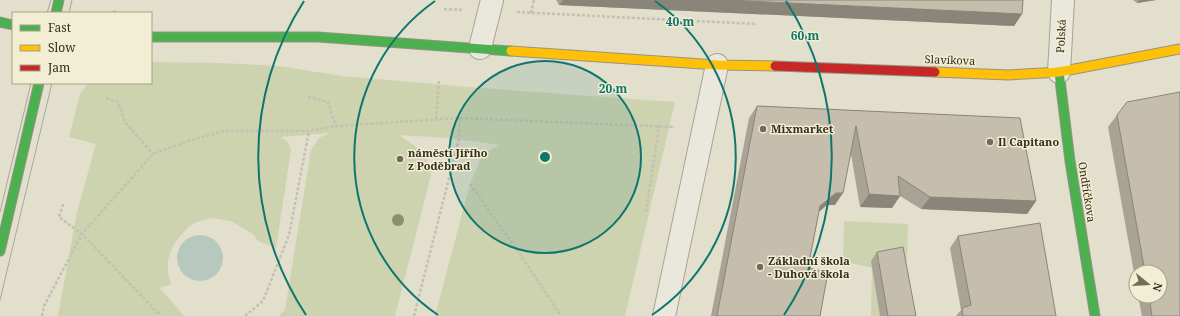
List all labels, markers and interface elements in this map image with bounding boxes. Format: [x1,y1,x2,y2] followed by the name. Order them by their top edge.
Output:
[12,12,152,84] legend
[666,13,694,30] text: 40 m
[48,19,71,36] text: Fast
[1052,19,1069,53] street label: Polská
[791,27,819,44] text: 60 m
[48,39,76,56] text: Slow
[924,51,976,68] street label: Slavíkova
[47,59,70,76] text: Jam
[599,80,627,97] text: 20 m
[771,121,834,136] place label: Mixmarket
[758,124,768,134] marker: Mixmarket
[998,134,1059,149] place label: Il Capitano
[985,137,995,147] marker: Il Capitano
[408,145,488,173] place label: náměstí Jiřího z Poděbrad
[538,150,552,164] centre of rings
[395,154,405,164] marker: náměstí Jiřího z Poděbrad
[1075,161,1100,223] street label: Ondříčkova
[768,253,850,281] place label: Základní škola - Duhová škola
[755,262,765,272] marker: Základní škola - Duhová škola
[1128,264,1168,304] north arrow
[1149,281,1166,294] text: N

